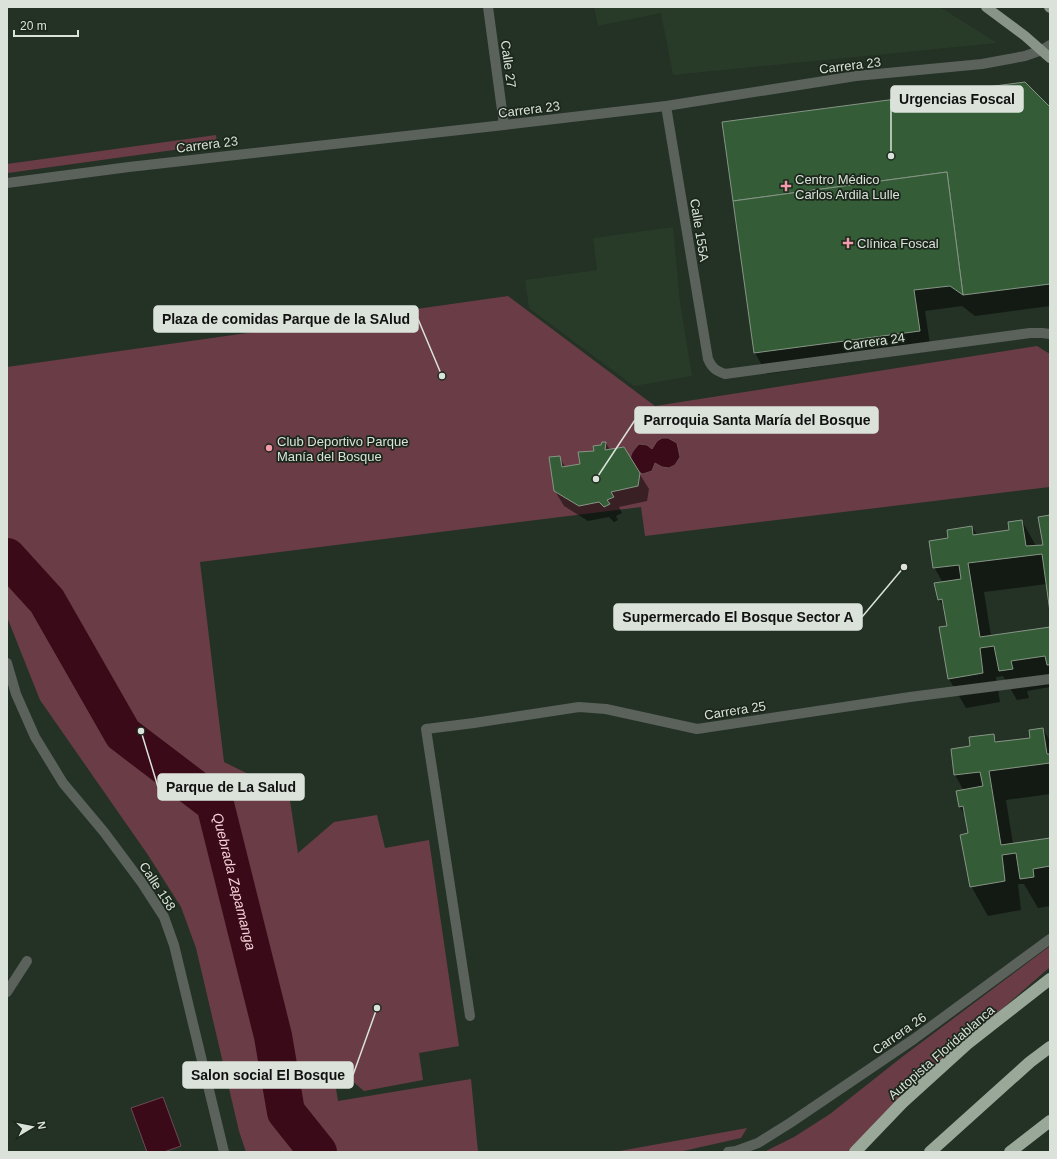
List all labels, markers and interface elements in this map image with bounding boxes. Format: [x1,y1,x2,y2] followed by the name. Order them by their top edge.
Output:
[14,12,78,38] scale bar
[20,19,47,33] text: 20 m
[498,39,519,89] street label: Calle 27
[818,54,882,77] street label: Carrera 23
[891,86,1023,112] callout: Urgencias Foscal
[899,91,1015,107] text: Urgencias Foscal
[497,98,561,121] street label: Carrera 23
[175,133,239,156] street label: Carrera 23
[795,172,900,202] place label: Centro Médico Carlos Ardila Lulle
[780,180,792,192] marker: Centro Médico Carlos Ardila Lulle
[687,197,712,263] street label: Calle 155A
[857,236,939,251] place label: Clínica Foscal
[842,237,854,249] marker: Clínica Foscal
[154,306,418,332] callout: Plaza de comidas Parque de la SAlud
[162,311,410,327] text: Plaza de comidas Parque de la SAlud
[842,330,906,353] street label: Carrera 24
[635,407,878,433] callout: Parroquia Santa María del Bosque
[643,412,871,428] text: Parroquia Santa María del Bosque
[277,434,409,464] place label: Club Deportivo Parque Manía del Bosque
[264,443,274,453] marker: Club Deportivo Parque Manía del Bosque
[614,604,862,630] callout: Supermercado El Bosque Sector A
[622,609,854,625] text: Supermercado El Bosque Sector A
[703,698,767,723] street label: Carrera 25
[158,774,304,800] callout: Parque de La Salud
[166,779,296,795] text: Parque de La Salud
[209,811,259,952] water label: Quebrada Zapamanga
[136,859,179,913] street label: Calle 158
[885,1002,998,1103] street label: Autopista Floridablanca
[870,1009,929,1057] street label: Carrera 26
[183,1062,353,1088] callout: Salon social El Bosque
[191,1067,345,1083] text: Salon social El Bosque
[12,1107,52,1147] north arrow
[35,1120,48,1130] text: N

